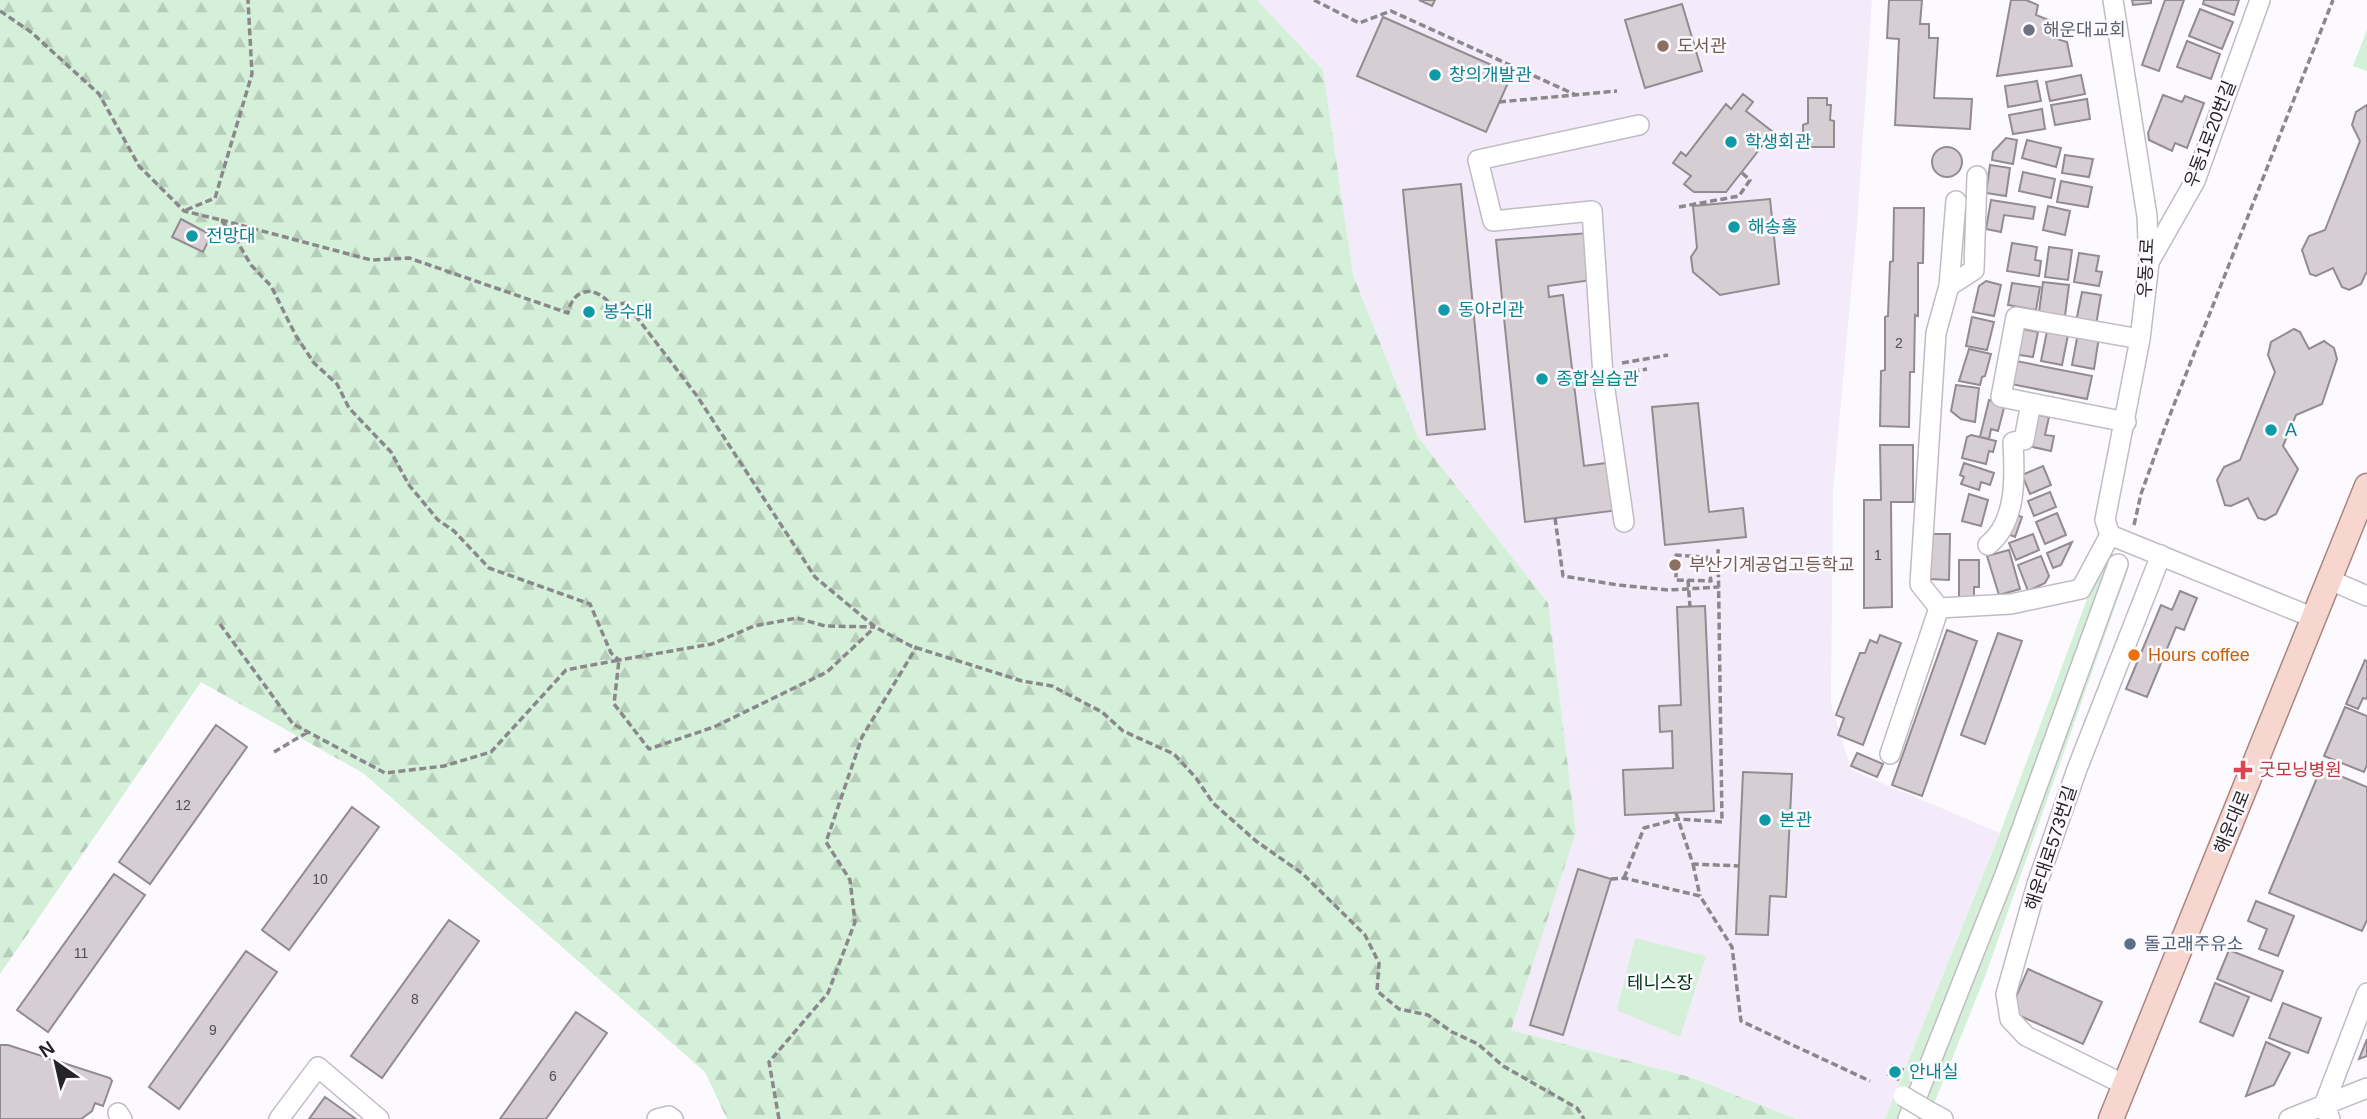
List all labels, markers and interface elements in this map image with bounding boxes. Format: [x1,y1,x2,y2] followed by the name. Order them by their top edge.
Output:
[2043,20,2126,40] place label: 해운대교회
[2021,22,2037,38] marker: 해운대교회
[1677,36,1727,56] place label: 도서관
[1655,38,1671,54] marker: 도서관
[1449,65,1532,85] place label: 창의개발관
[1427,67,1443,83] marker: 창의개발관
[2180,78,2240,190] street label: 우동1로20번길
[1745,132,1812,152] place label: 학생회관
[1723,134,1739,150] marker: 학생회관
[1748,217,1798,237] place label: 해송홀
[1726,219,1742,235] marker: 해송홀
[206,226,256,246] place label: 전망대
[184,228,200,244] marker: 전망대
[2134,238,2158,298] street label: 우동1로
[1458,300,1525,320] place label: 동아리관
[603,302,653,322] place label: 봉수대
[1436,302,1452,318] marker: 동아리관
[581,304,597,320] marker: 봉수대
[1895,335,1903,351] house number: 2
[1556,369,1639,389] place label: 종합실습관
[1534,371,1550,387] marker: 종합실습관
[2285,420,2297,440] place label: A
[2263,422,2279,438] marker: A
[1874,547,1882,563] house number: 1
[1689,555,1855,575] place label: 부산기계공업고등학교
[1667,557,1683,573] marker: 부산기계공업고등학교
[2148,645,2250,665] place label: Hours coffee
[2126,647,2142,663] marker: Hours coffee
[2233,760,2253,780] marker: 굿모닝병원
[2259,760,2342,780] place label: 굿모닝병원
[2021,783,2081,913] street label: 해운대로573번길
[2210,788,2254,856] street label: 해운대로
[175,797,191,813] house number: 12
[1779,810,1813,830] place label: 본관
[1757,812,1773,828] marker: 본관
[312,871,328,887] house number: 10
[2144,934,2243,954] place label: 돌고래주유소
[2122,936,2138,952] marker: 돌고래주유소
[74,945,88,961] house number: 11
[1627,973,1693,993] park label: 테니스장
[411,991,419,1007] house number: 8
[209,1022,217,1038] house number: 9
[21,1028,91,1098] north arrow
[35,1037,58,1062] text: N
[1909,1062,1959,1082] place label: 안내실
[1887,1064,1903,1080] marker: 안내실
[549,1068,557,1084] house number: 6

